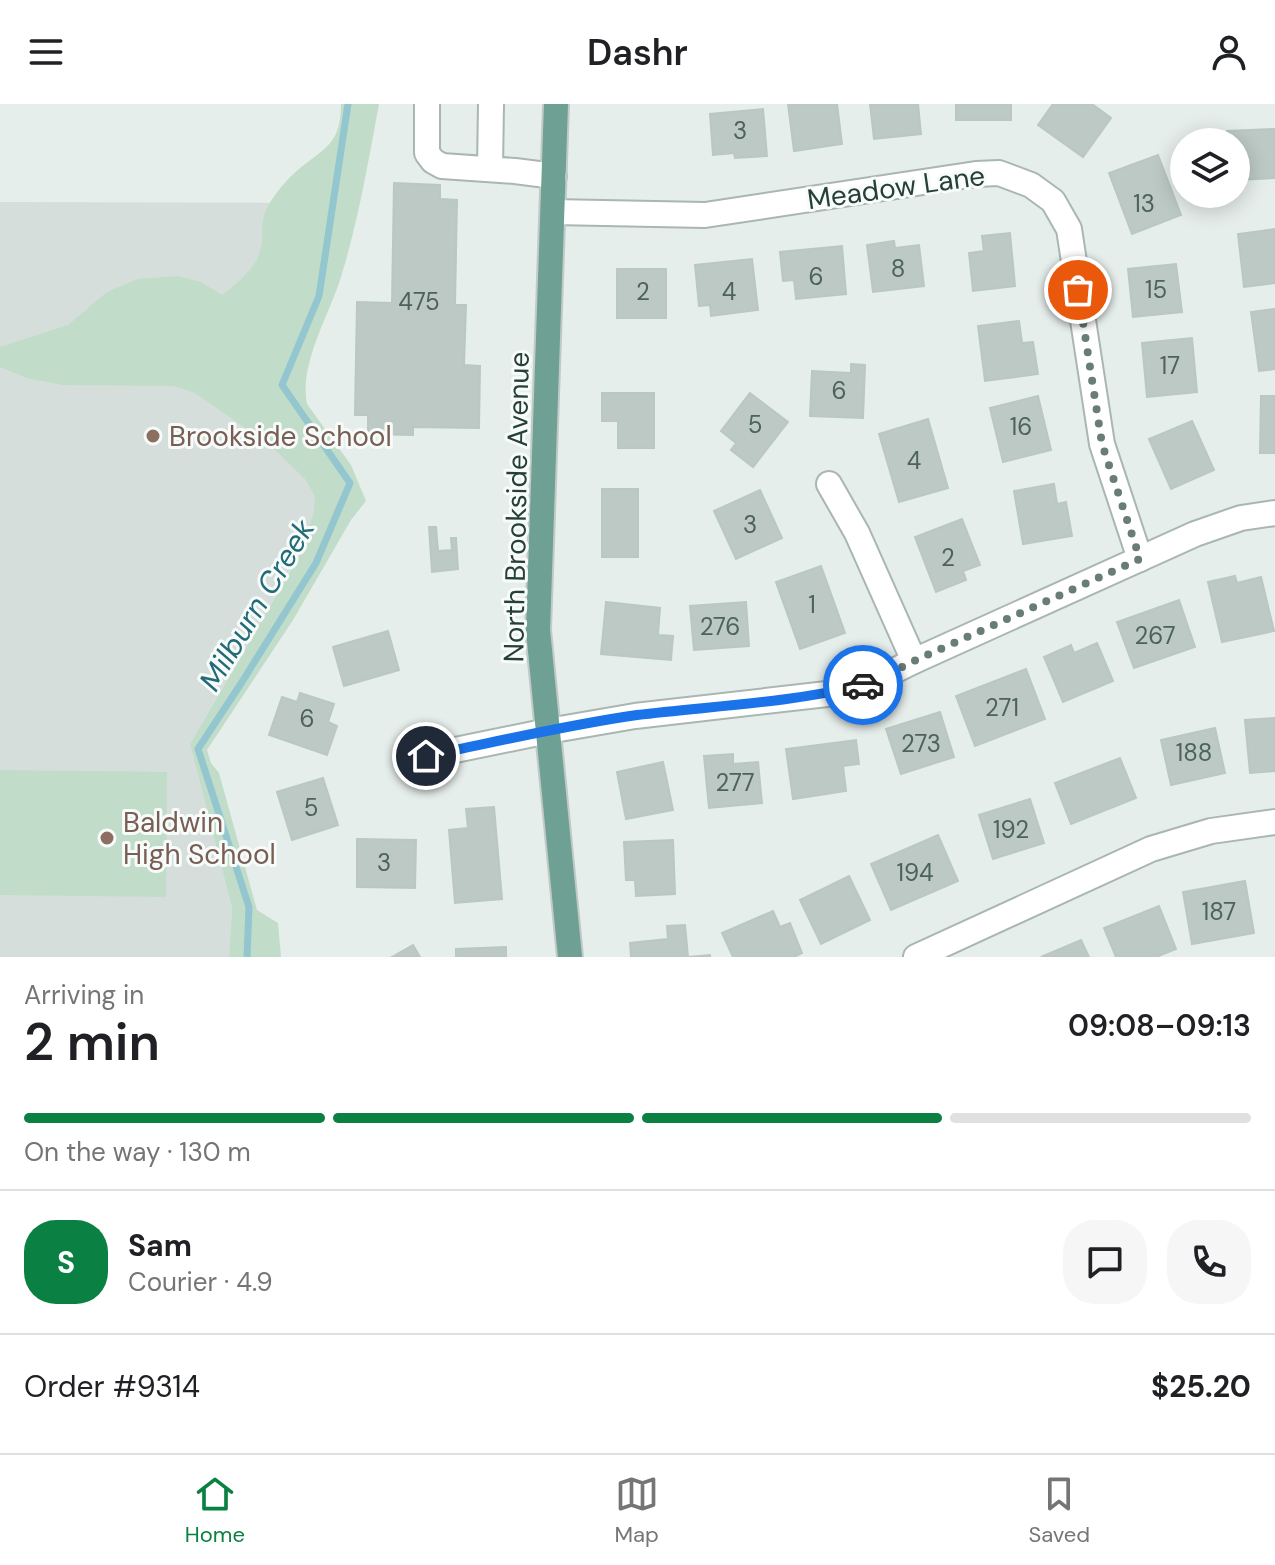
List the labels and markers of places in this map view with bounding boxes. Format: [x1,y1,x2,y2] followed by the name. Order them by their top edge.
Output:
[1044,256,1112,324] pin
[169,418,392,455] place label: Brookside School
[144,427,162,445] marker: Brookside School
[392,722,460,790] pin
[123,804,276,873] place label: Baldwin High School
[98,829,116,847] marker: Baldwin High School

